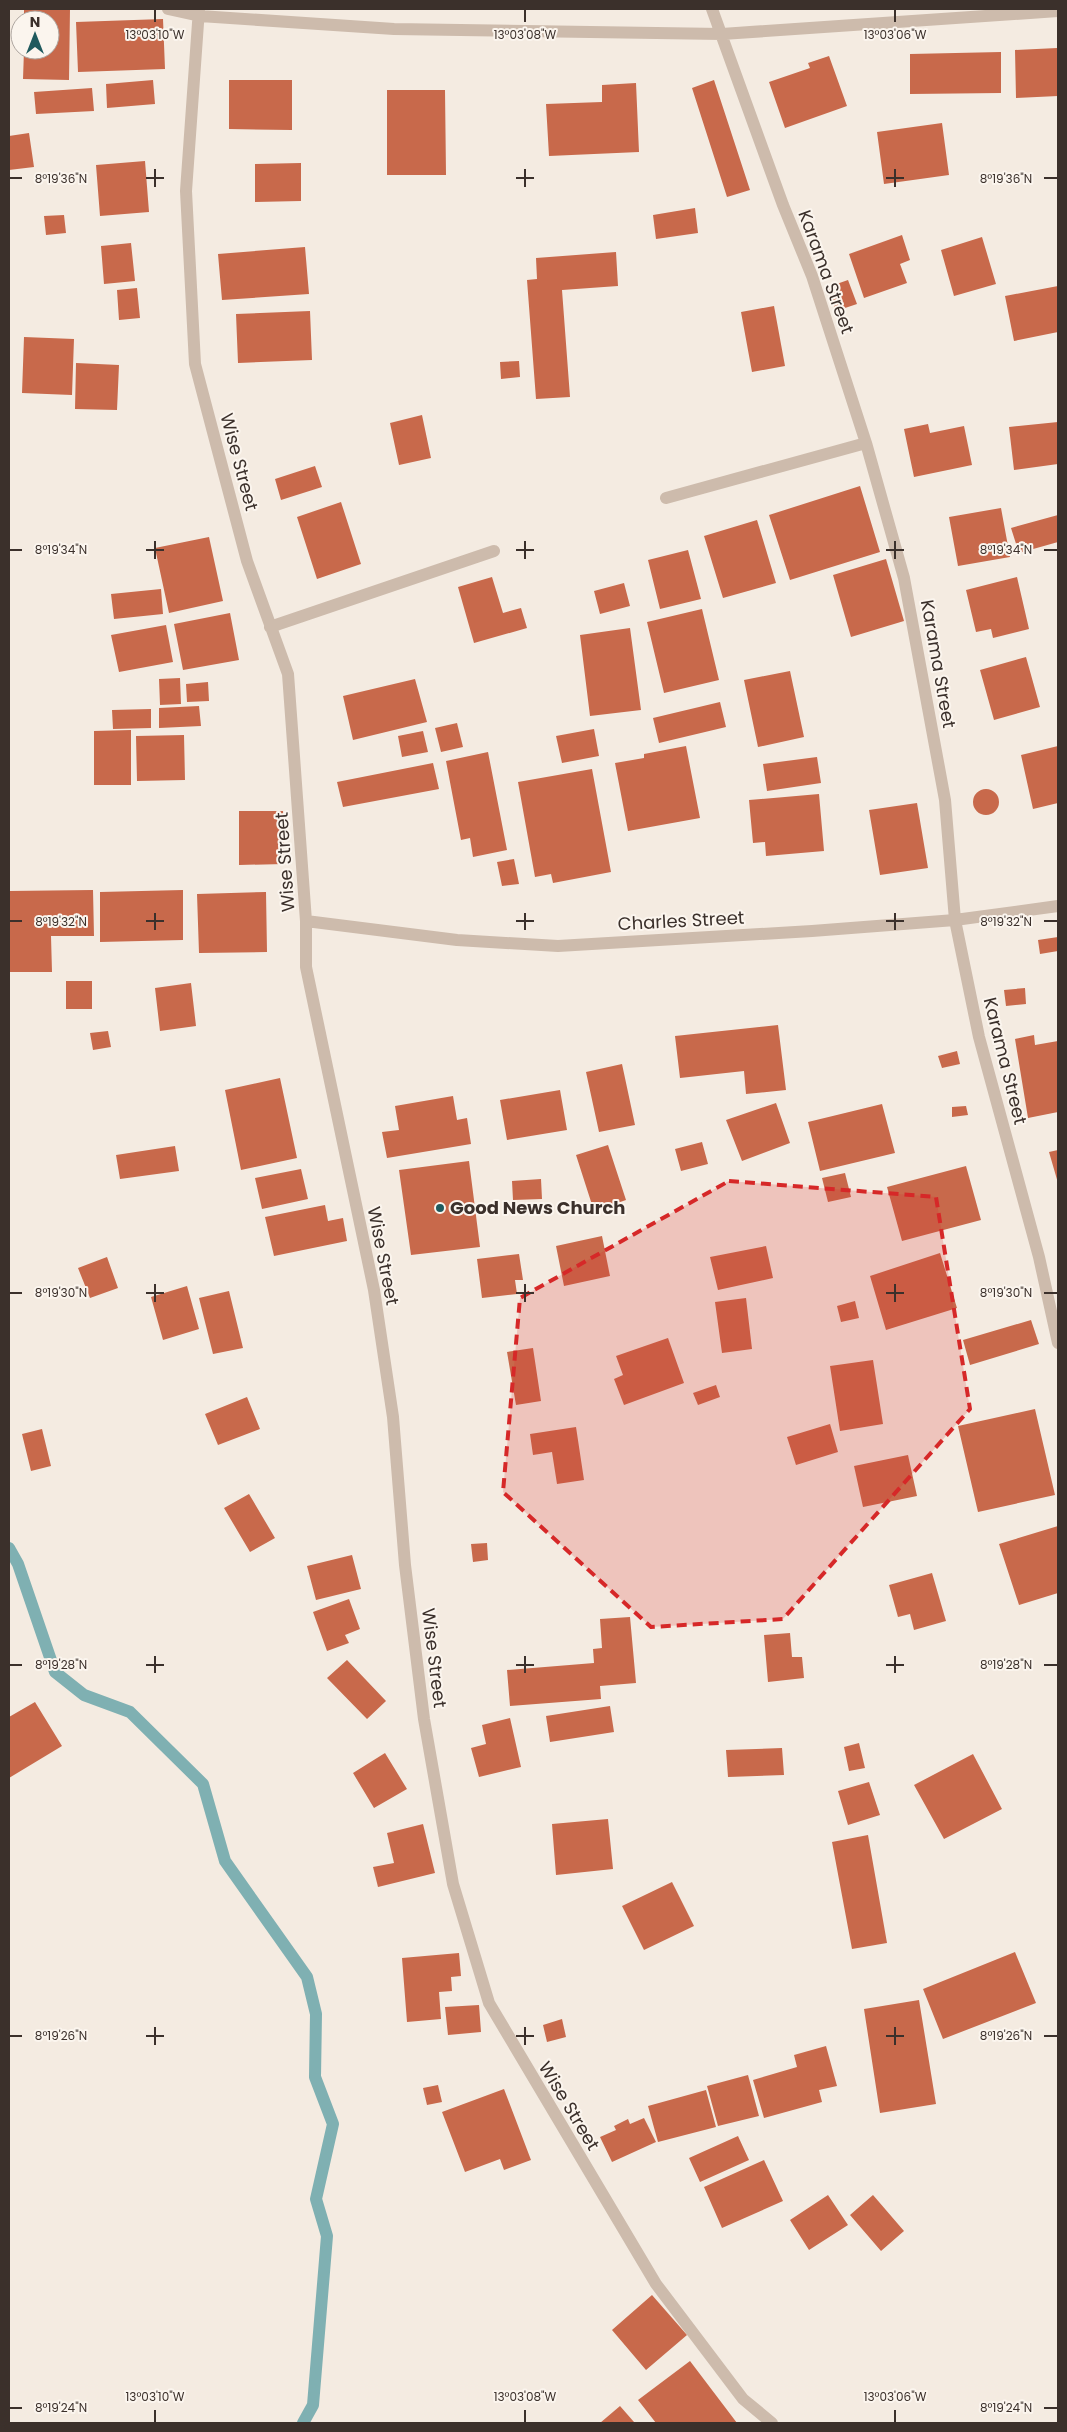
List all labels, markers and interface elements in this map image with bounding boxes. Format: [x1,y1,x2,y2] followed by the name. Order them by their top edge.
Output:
[10,10,60,60] north arrow
[30,12,40,32] text: N
[126,26,185,43] text: 13°03'10"W
[494,26,557,43] text: 13°03'08"W
[864,26,927,43] text: 13°03'06"W
[35,170,87,187] text: 8°19'36"N
[980,170,1032,187] text: 8°19'36"N
[792,206,860,337] street label: Karama Street
[214,410,265,513] street label: Wise Street
[35,541,87,558] text: 8°19'34"N
[980,541,1032,558] text: 8°19'34"N
[915,598,962,730] street label: Karama Street
[269,811,300,913] street label: Wise Street
[617,905,745,936] street label: Charles Street
[35,913,87,930] text: 8°19'32"N
[980,913,1032,930] text: 8°19'32"N
[978,995,1033,1127] street label: Karama Street
[450,1195,625,1220] place label: Good News Church
[434,1202,446,1214] marker: Good News Church
[362,1204,405,1307] street label: Wise Street
[35,1284,87,1301] text: 8°19'30"N
[980,1284,1032,1301] text: 8°19'30"N
[416,1607,453,1709] street label: Wise Street
[35,1656,87,1673] text: 8°19'28"N
[980,1656,1032,1673] text: 8°19'28"N
[35,2027,87,2044] text: 8°19'26"N
[980,2027,1032,2044] text: 8°19'26"N
[533,2056,606,2155] street label: Wise Street
[126,2388,185,2405] text: 13°03'10"W
[494,2388,557,2405] text: 13°03'08"W
[864,2388,927,2405] text: 13°03'06"W
[35,2399,87,2416] text: 8°19'24"N
[980,2399,1032,2416] text: 8°19'24"N

